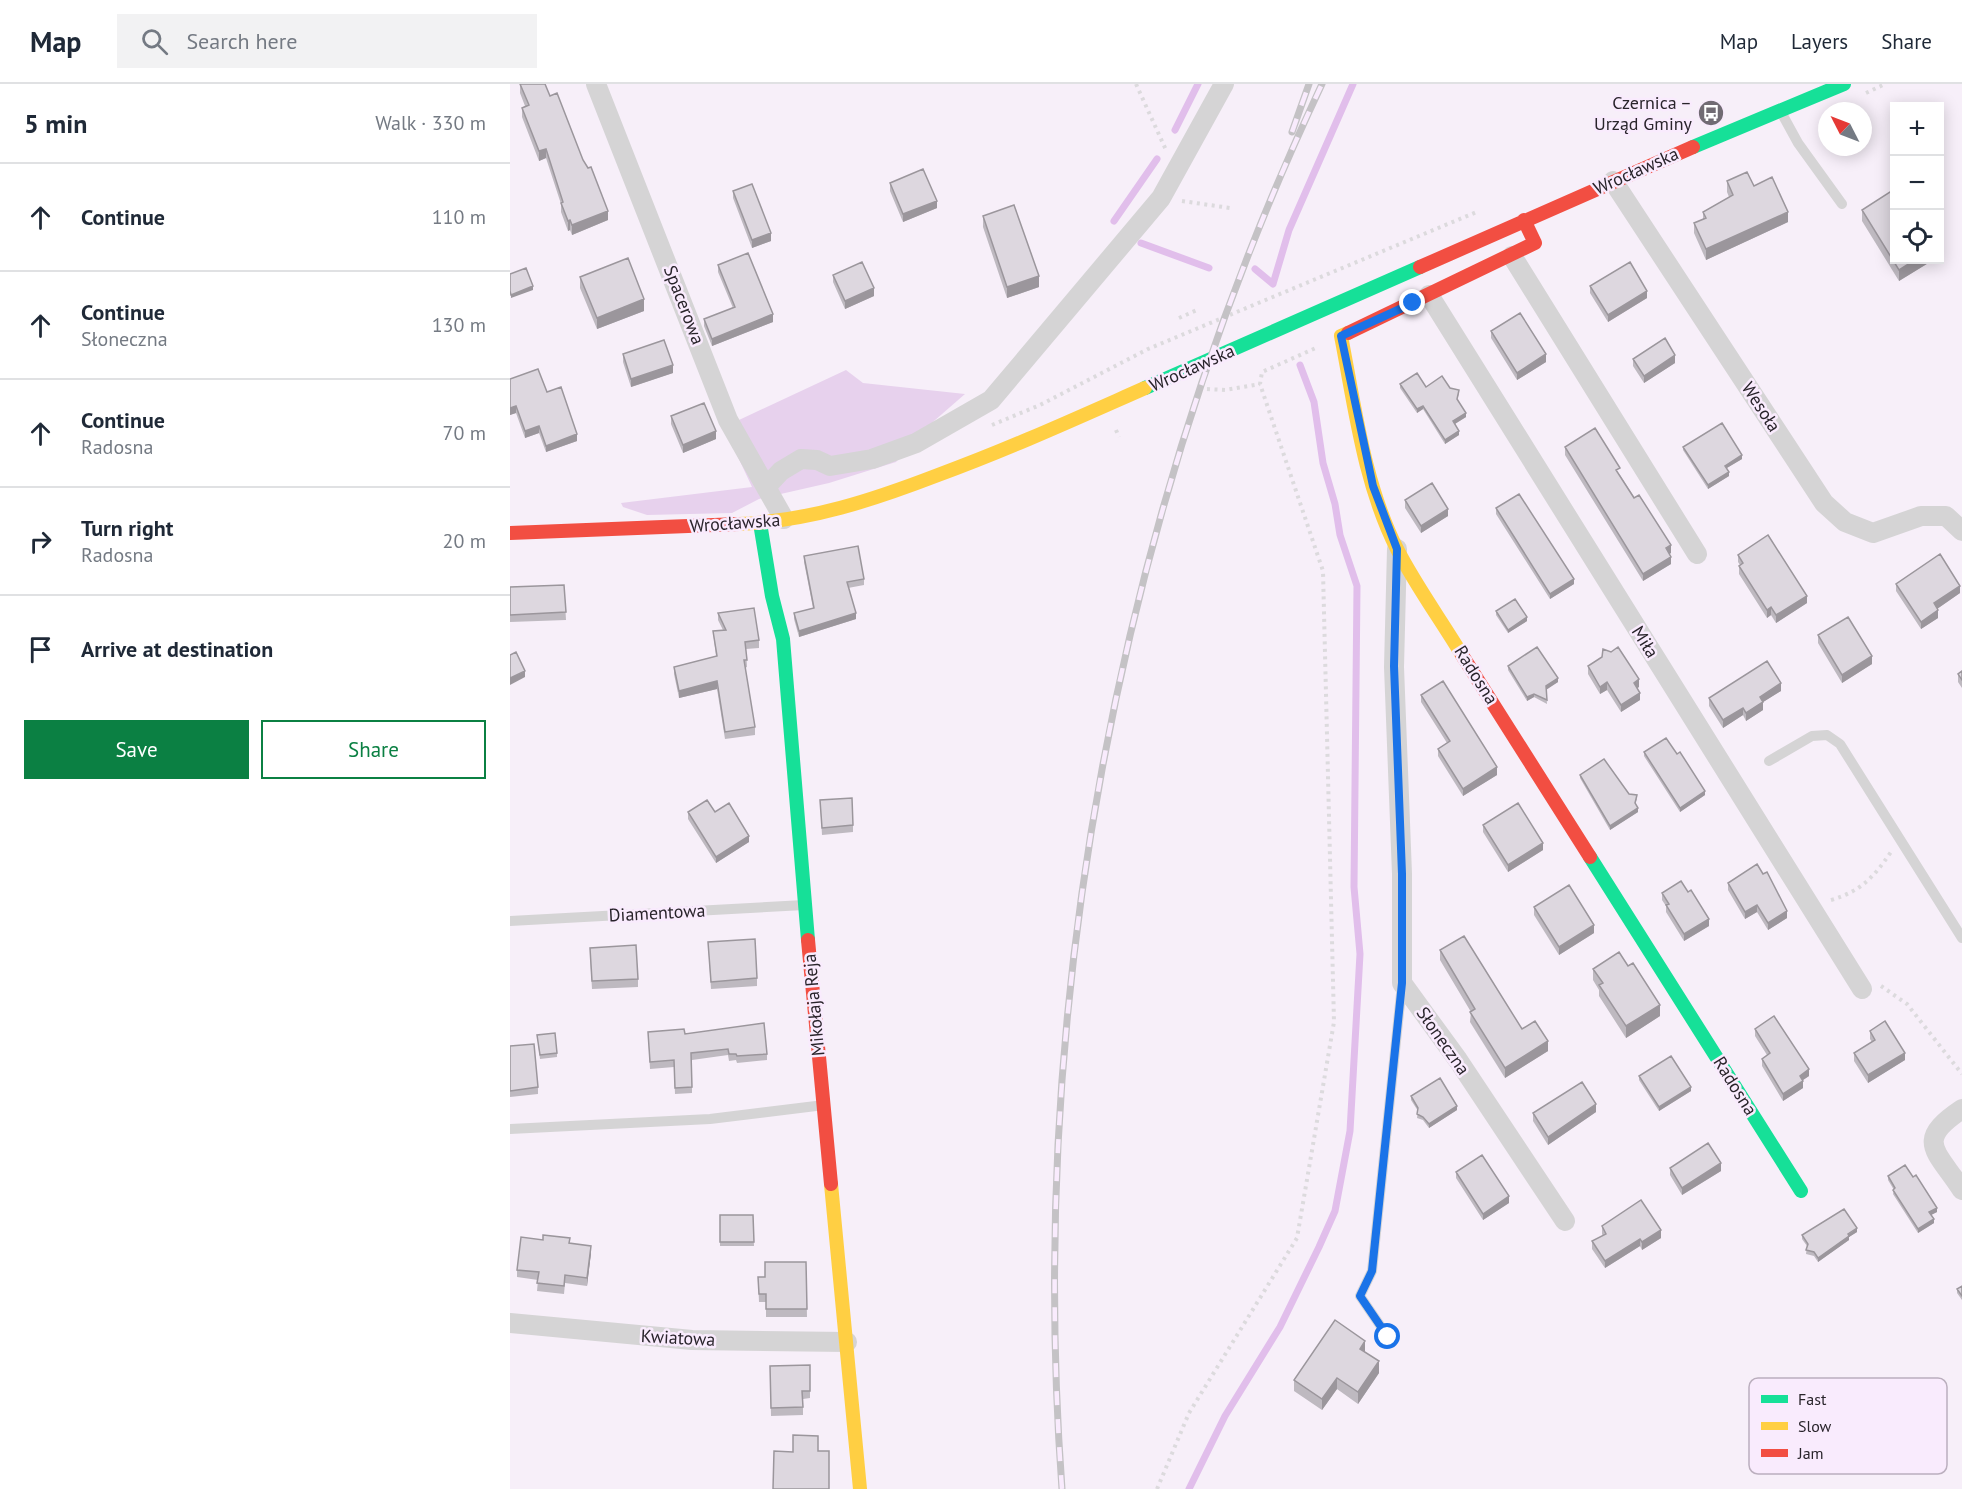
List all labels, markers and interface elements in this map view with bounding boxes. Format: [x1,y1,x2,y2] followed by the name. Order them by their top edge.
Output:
[117,14,537,68] search box
[30,23,81,60] text: Map
[138,25,171,58] icon: search
[186,27,297,55] text: Search here
[1720,28,1758,55] text: Map
[1791,28,1848,55] text: Layers
[1881,28,1932,55] text: Share
[1594,91,1693,135] place label: Czernica – Urząd Gminy
[1696,98,1726,128] bus stop icon: Czernica – Urząd Gminy
[1818,102,1872,156] north arrow
[1890,102,1944,264] map controls
[1890,102,1944,156] button: +
[24,107,87,140] text: 5 min
[375,110,486,136] text: Walk · 330 m
[1590,142,1682,199] street label: Wrocławska
[1890,156,1944,210] button: −
[24,201,57,234] icon: ahead
[81,203,165,231] text: Continue
[432,204,486,230] text: 110 m
[1890,210,1944,264] button: locate
[659,262,710,348] street label: Spacerowa
[1399,289,1425,315] route end
[81,298,165,326] text: Continue
[24,309,57,342] icon: ahead
[432,312,486,338] text: 130 m
[81,326,168,352] text: Słoneczna
[1146,339,1238,396] street label: Wrocławska
[1737,378,1786,436] street label: Wesoła
[81,406,165,434] text: Continue
[24,417,57,450] icon: ahead
[443,420,486,446] text: 70 m
[81,434,153,460] text: Radosna
[689,508,781,537] street label: Wrocławska
[81,514,173,542] text: Turn right
[24,525,57,558] icon: right
[443,528,486,554] text: 20 m
[81,542,153,568] text: Radosna
[1627,622,1664,662] street label: Miła
[24,633,57,666] icon: arrive
[81,635,273,663] text: Arrive at destination
[1449,641,1503,708] street label: Radosna
[24,720,249,779] button: Save
[261,720,486,779] button: Share
[608,898,706,927] street label: Diamentowa
[798,953,829,1057] street label: Mikołaja Reja
[1412,1002,1475,1079] street label: Słoneczna
[1708,1052,1762,1119] street label: Radosna
[1374,1323,1400,1349] route start
[640,1324,716,1351] street label: Kwiatowa
[1749,1378,1947,1474] legend
[1798,1389,1827,1409] text: Fast
[1798,1416,1832,1436] text: Slow
[1797,1443,1824,1463] text: Jam

